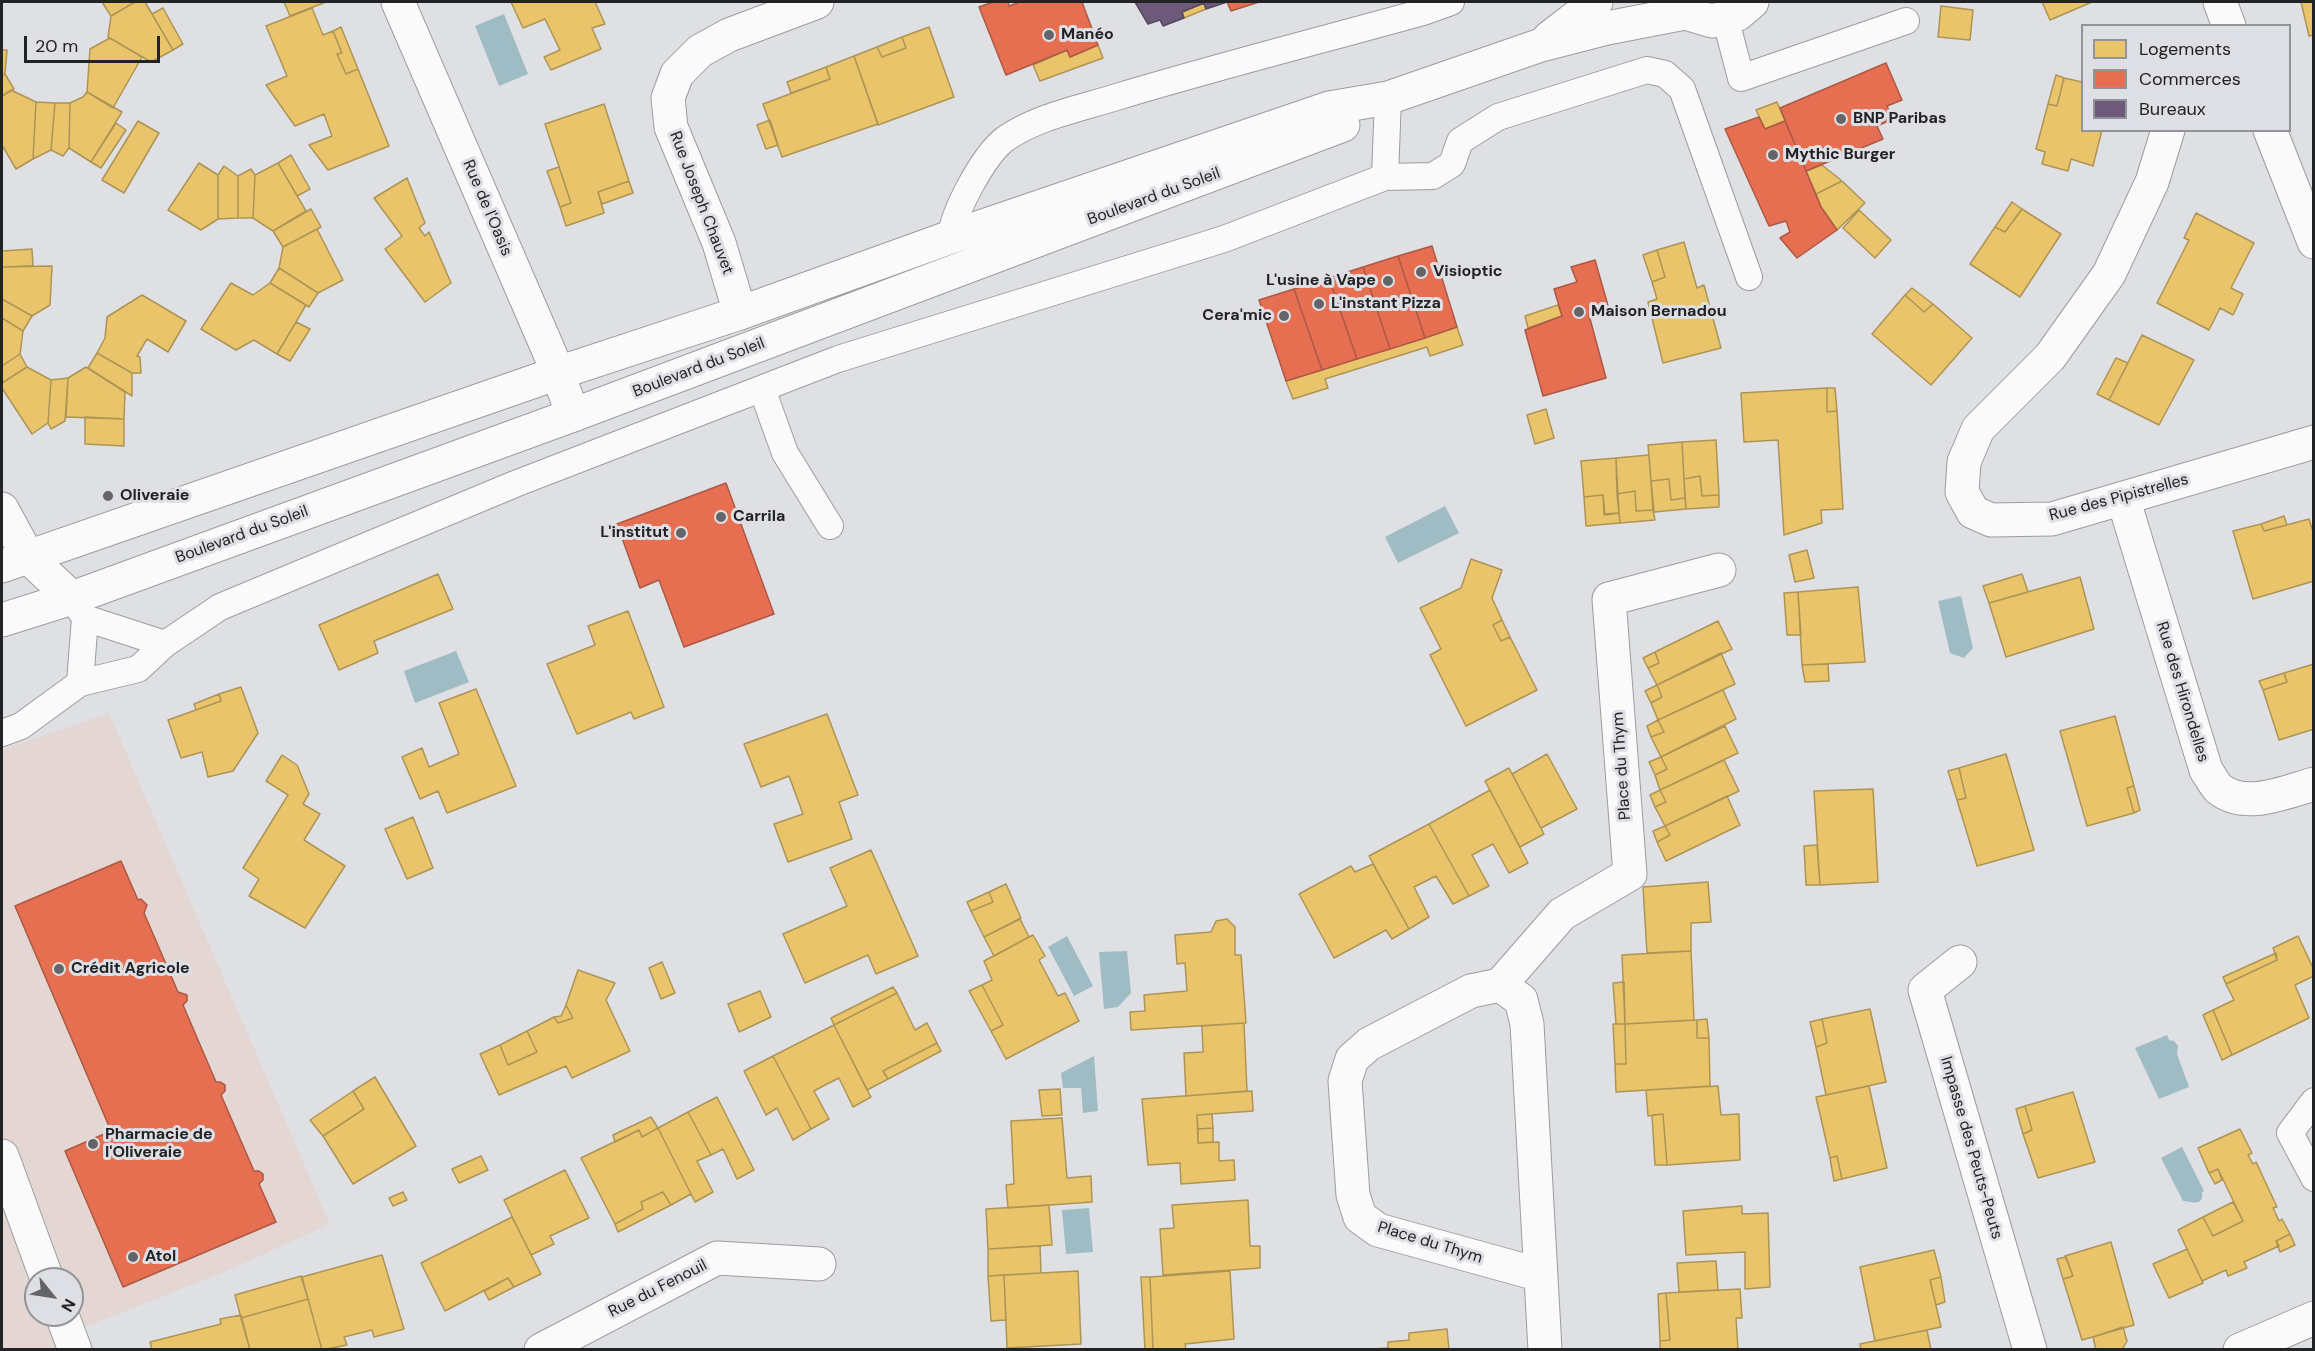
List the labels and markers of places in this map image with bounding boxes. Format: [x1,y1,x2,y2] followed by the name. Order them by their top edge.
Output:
[1061,25,1114,45] place label: Manéo
[1042,28,1056,42] marker: Manéo
[1853,109,1946,129] place label: BNP Paribas
[1834,112,1848,126] marker: BNP Paribas
[1785,145,1895,165] place label: Mythic Burger
[1766,148,1780,162] marker: Mythic Burger
[1433,262,1503,282] place label: Visioptic
[1414,265,1428,279] marker: Visioptic
[1266,271,1376,291] place label: L'usine à Vape
[1381,274,1395,288] marker: L'usine à Vape
[1331,294,1441,314] place label: L'instant Pizza
[1312,297,1326,311] marker: L'instant Pizza
[1591,302,1727,322] place label: Maison Bernadou
[1572,305,1586,319] marker: Maison Bernadou
[1202,306,1272,326] place label: Cera'mic
[1277,309,1291,323] marker: Cera'mic
[120,486,189,506] place label: Oliveraie
[101,489,115,503] marker: Oliveraie
[733,507,785,527] place label: Carrila
[714,510,728,524] marker: Carrila
[600,523,669,543] place label: L'institut
[674,526,688,540] marker: L'institut
[71,959,190,979] place label: Crédit Agricole
[52,962,66,976] marker: Crédit Agricole
[105,1125,213,1163] place label: Pharmacie de l'Oliveraie
[86,1137,100,1151] marker: Pharmacie de l'Oliveraie
[145,1247,176,1267] place label: Atol
[126,1250,140,1264] marker: Atol

